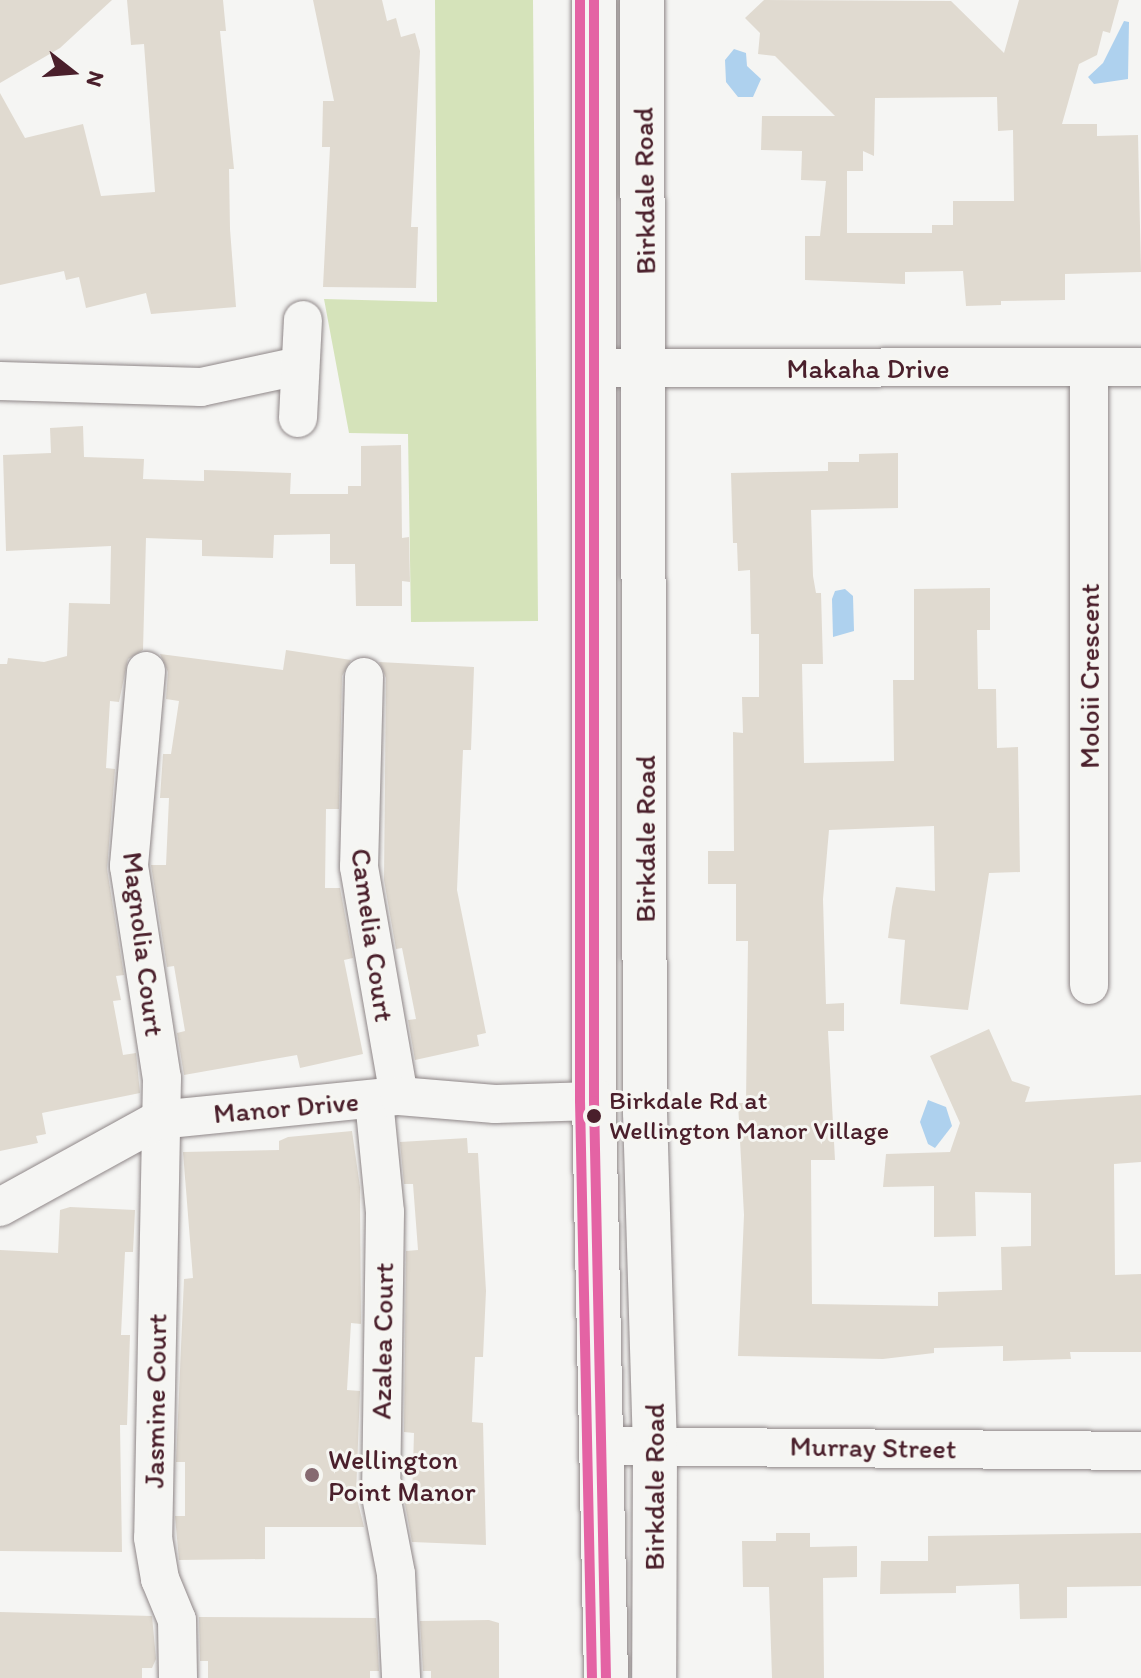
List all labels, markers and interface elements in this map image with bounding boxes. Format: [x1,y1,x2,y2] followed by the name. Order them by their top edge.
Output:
[32,32,112,112] north arrow
[80,68,111,90] text: N
[626,107,662,275] street label: Birkdale Road
[786,351,950,385] street label: Makaha Drive
[1072,583,1106,769] street label: Moloii Crescent
[628,755,662,923] street label: Birkdale Road
[344,846,402,1024] street label: Camelia Court
[116,850,172,1038] street label: Magnolia Court
[212,1084,360,1130] street label: Manor Drive
[609,1085,889,1146] place label: Birkdale Rd at Wellington Manor Village
[586,1108,602,1124] marker: Birkdale Rd at Wellington Manor Village
[364,1262,400,1420] street label: Azalea Court
[137,1313,173,1489] street label: Jasmine Court
[637,1403,671,1571] street label: Birkdale Road
[789,1429,957,1465] street label: Murray Street
[328,1442,474,1508] place label: Wellington Point Manor
[303,1466,321,1484] marker: Wellington Point Manor

